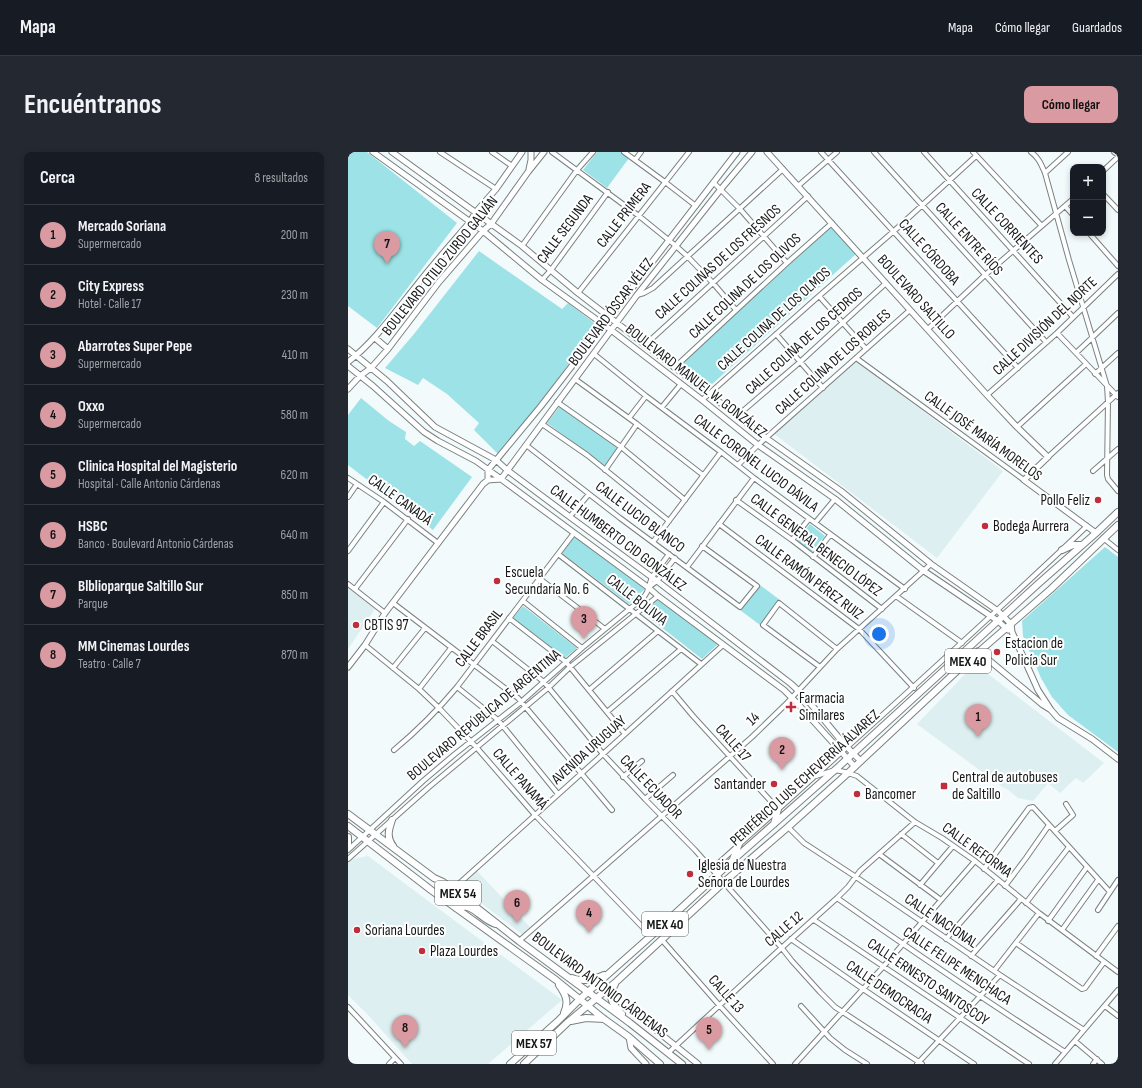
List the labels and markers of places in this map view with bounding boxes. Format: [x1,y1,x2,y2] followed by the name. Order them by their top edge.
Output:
[374,231,400,264] pin: 7
[1040,491,1091,510] place label: Pollo Feliz
[1093,495,1103,505] marker: Pollo Feliz
[993,517,1069,536] place label: Bodega Aurrera
[980,521,990,531] marker: Bodega Aurrera
[505,563,589,599] place label: Escuela Secundaría No. 6
[492,576,502,586] marker: Escuela Secundaría No. 6
[571,606,597,639] pin: 3
[364,616,408,635] place label: CBTIS 97
[351,620,361,630] marker: CBTIS 97
[1005,634,1063,670] place label: Estacion de Policía Sur
[992,647,1002,657] marker: Estacion de Policía Sur
[799,689,845,725] place label: Farmacia Similares
[786,702,796,712] marker: Farmacia Similares
[965,704,991,737] pin: 1
[769,737,795,770] pin: 2
[952,768,1058,804] place label: Central de autobuses de Saltillo
[714,775,767,794] place label: Santander
[769,779,779,789] marker: Santander
[939,781,949,791] marker: Central de autobuses de Saltillo
[865,785,917,804] place label: Bancomer
[852,789,862,799] marker: Bancomer
[698,856,790,892] place label: Iglesia de Nuestra Señora de Lourdes
[685,869,695,879] marker: Iglesia de Nuestra Señora de Lourdes
[504,890,530,923] pin: 6
[576,900,602,933] pin: 4
[365,921,445,940] place label: Soriana Lourdes
[352,925,362,935] marker: Soriana Lourdes
[430,942,498,961] place label: Plaza Lourdes
[417,946,427,956] marker: Plaza Lourdes
[392,1015,418,1048] pin: 8
[696,1017,722,1050] pin: 5

